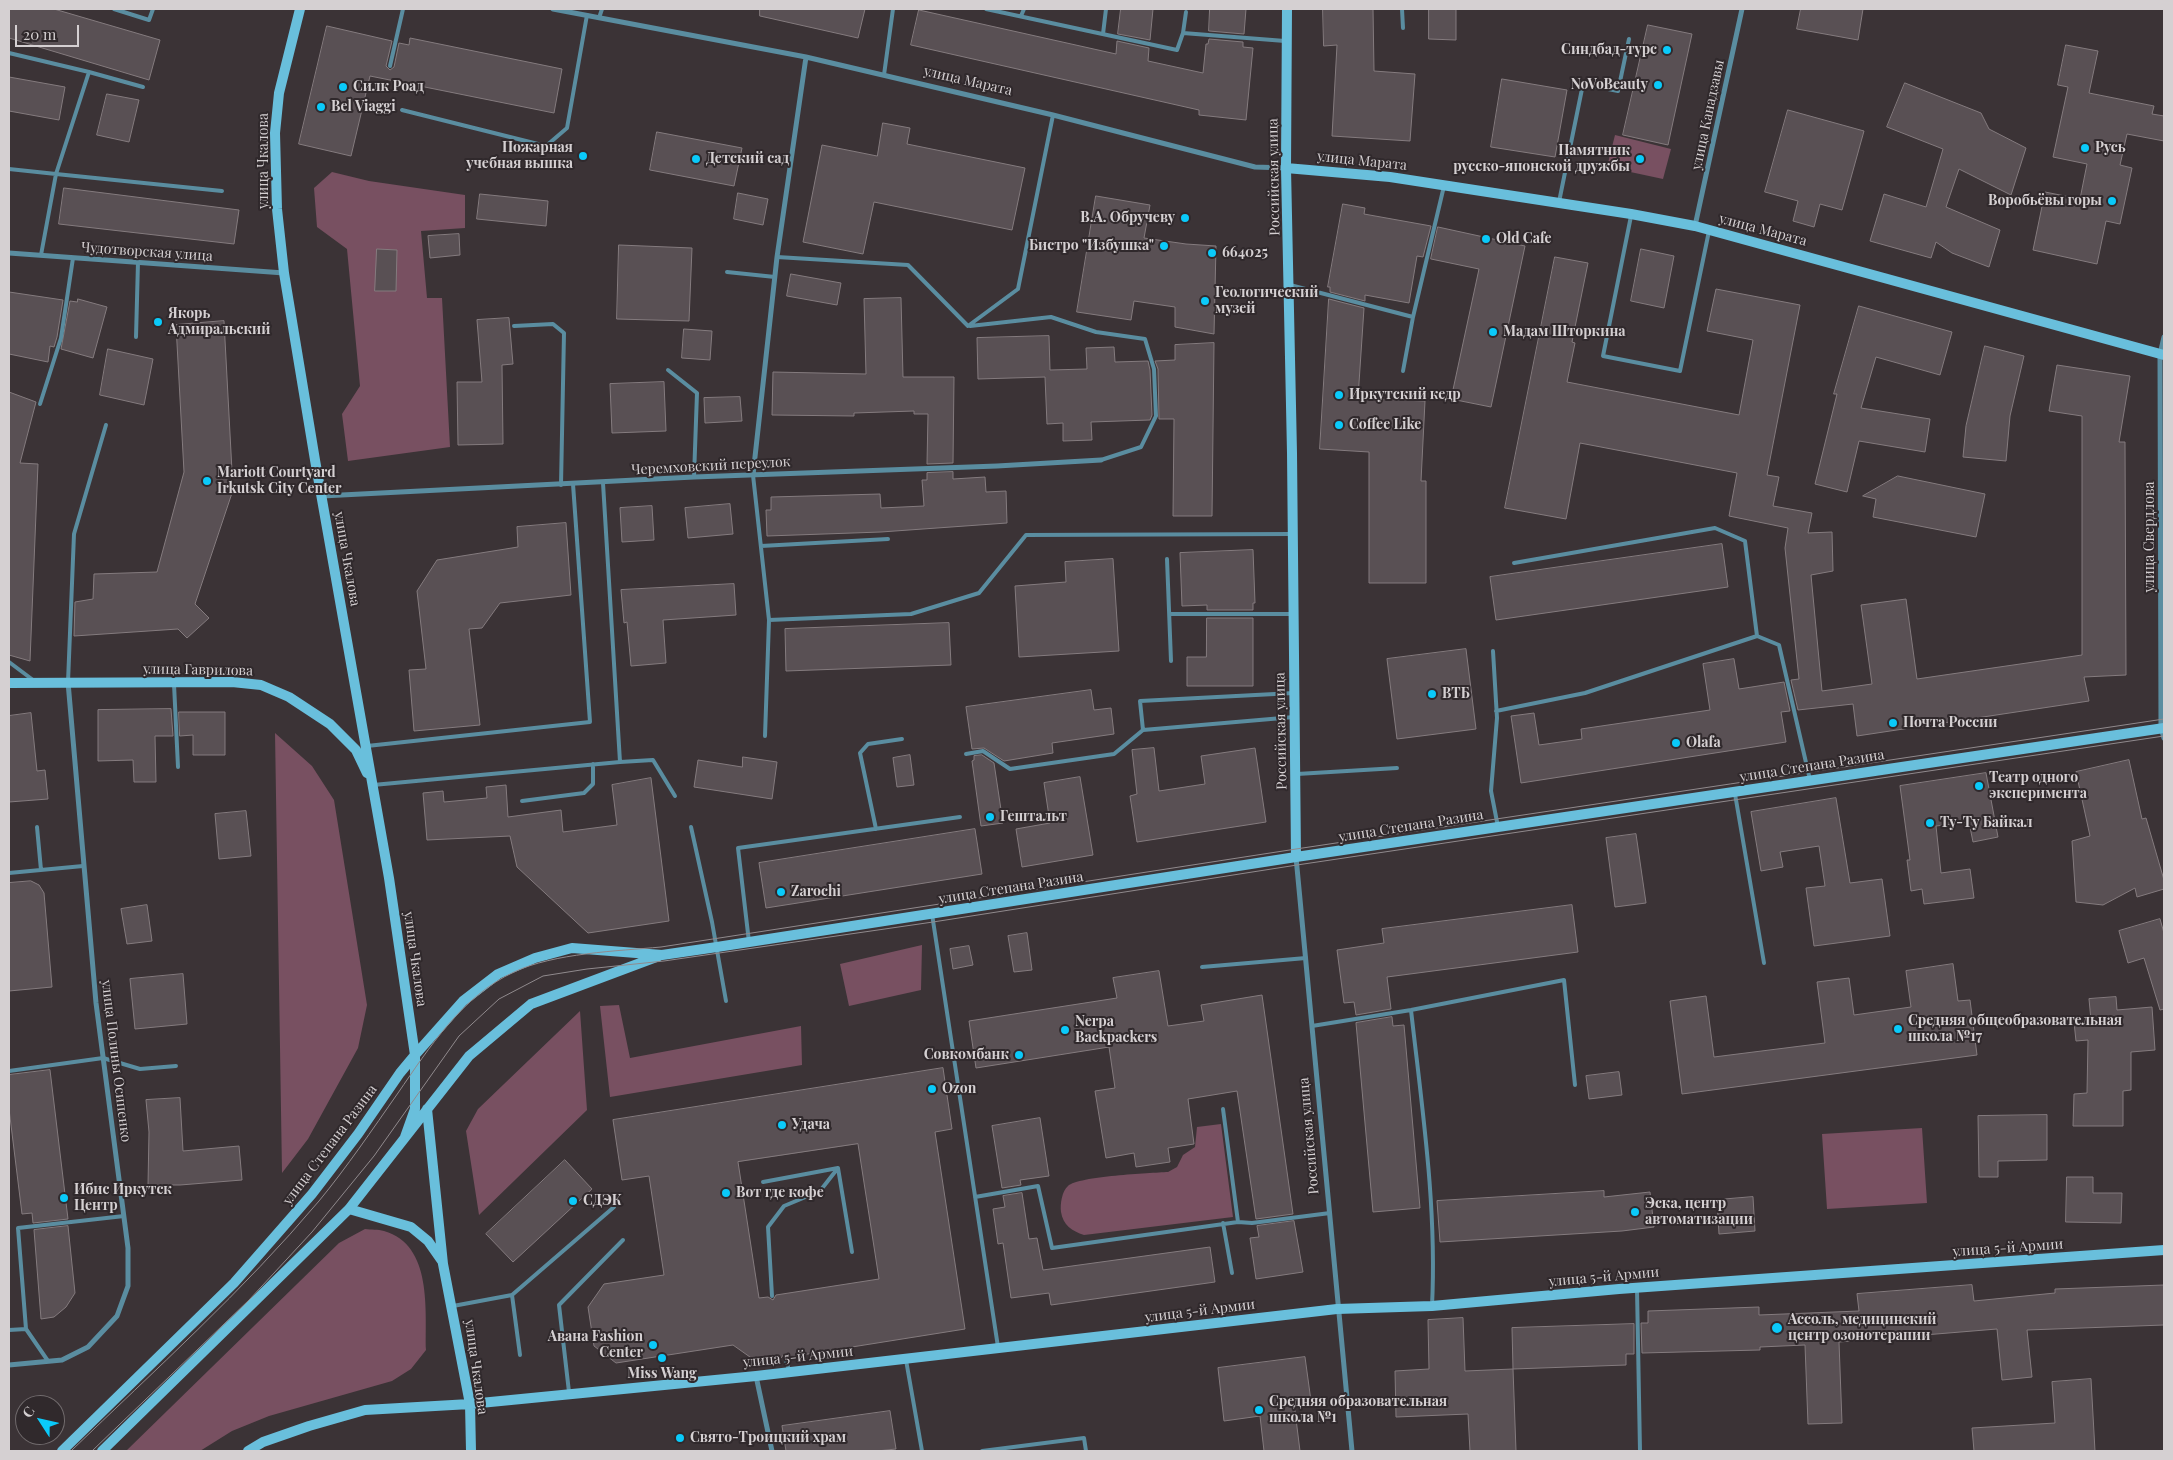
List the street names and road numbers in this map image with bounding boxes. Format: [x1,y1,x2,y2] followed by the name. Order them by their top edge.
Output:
[1688,58,1728,172] street label: улица Канадзавы
[922,63,1014,99] street label: улица Марата
[256,113,272,209] street label: улица Чкалова
[1265,118,1283,236] street label: Российская улица
[1316,148,1408,174] street label: улица Марата
[1717,210,1809,250] street label: улица Марата
[81,239,213,265] street label: Чудотворская улица
[631,453,791,479] street label: Черемховский переулок
[2142,482,2158,592] street label: улица Свердлова
[330,510,364,608] street label: улица Чкалова
[143,661,253,679] street label: улица Гаврилова
[1272,672,1290,790] street label: Российская улица
[1738,746,1886,786] street label: улица Степана Разина
[1337,806,1485,846] street label: улица Степана Разина
[937,868,1085,908] street label: улица Степана Разина
[400,910,430,1008] street label: улица Чкалова
[98,979,134,1143] street label: улица Полины Осипенко
[1296,1077,1322,1195] street label: Российская улица
[279,1082,381,1208] street label: улица Степана Разина
[1952,1236,2064,1260] street label: улица 5-й Армии
[1548,1264,1660,1290] street label: улица 5-й Армии
[1144,1296,1256,1326] street label: улица 5-й Армии
[461,1318,491,1416] street label: улица Чкалова
[742,1343,854,1371] street label: улица 5-й Армии

